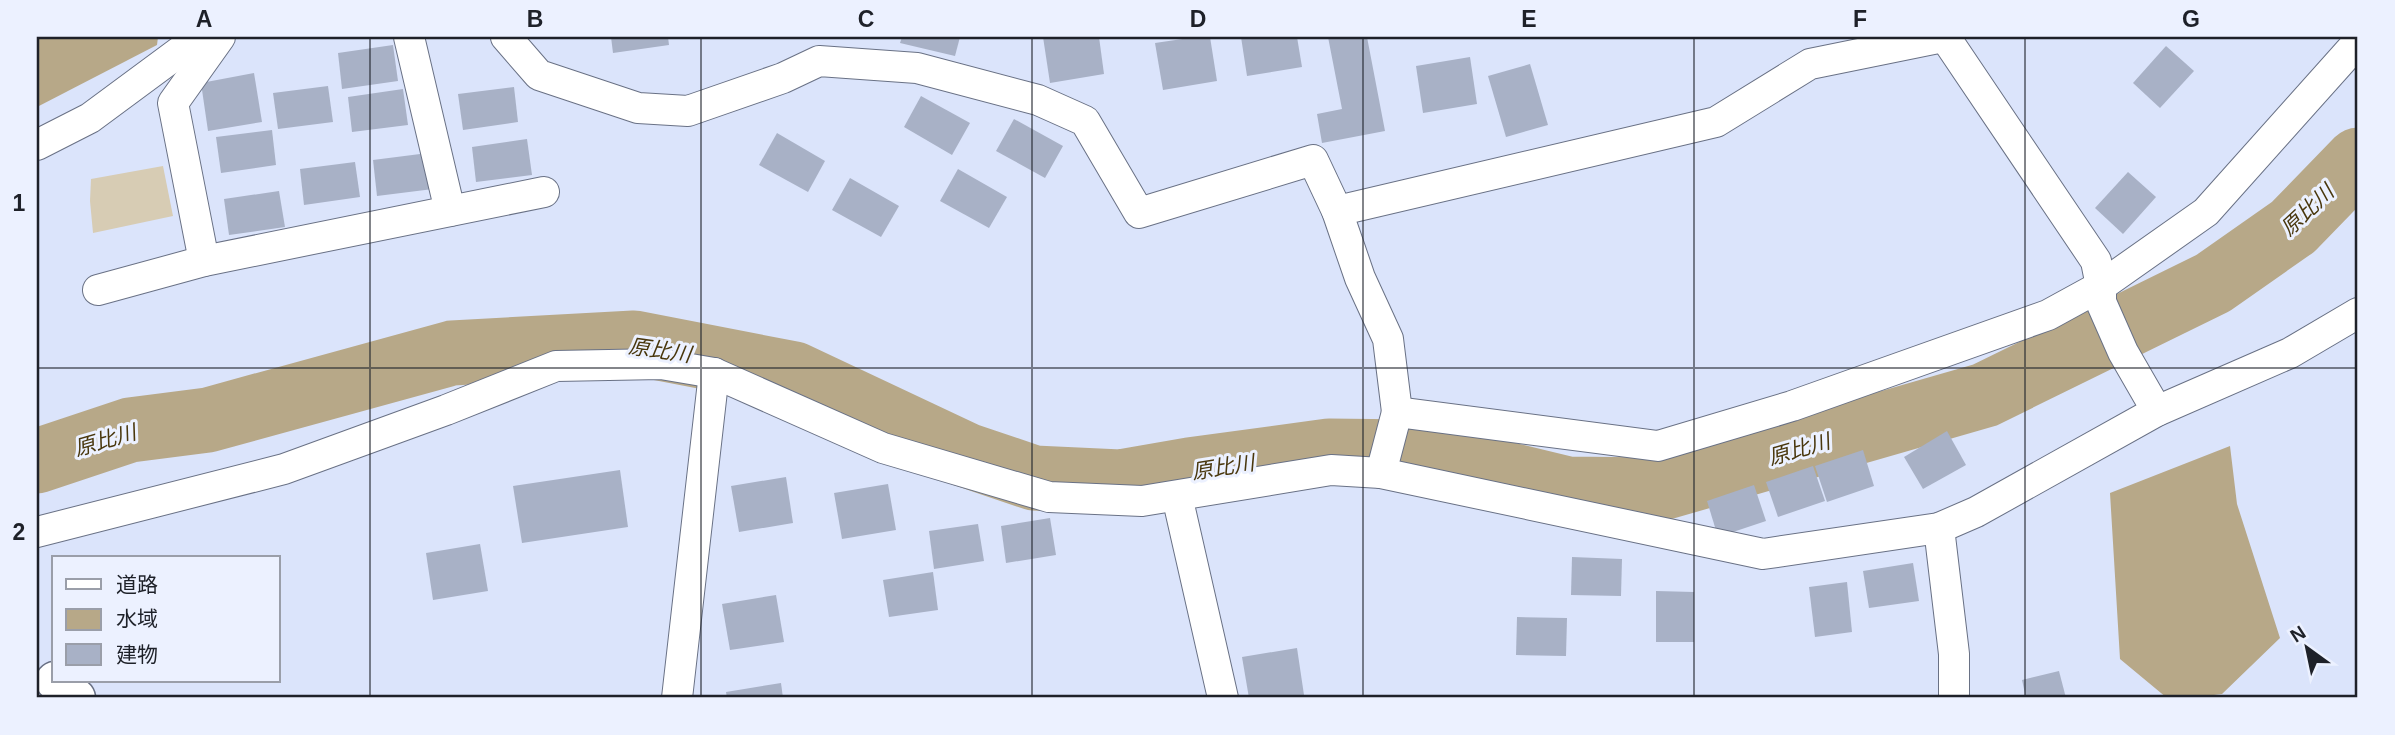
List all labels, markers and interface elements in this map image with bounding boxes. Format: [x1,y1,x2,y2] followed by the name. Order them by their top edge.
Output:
[196,6,212,32] text: A
[527,6,543,32] text: B
[858,6,874,32] text: C
[1190,6,1206,32] text: D
[1521,6,1537,32] text: E
[1853,6,1867,32] text: F
[2182,6,2200,32] text: G
[2276,179,2339,240] water label: 原比川
[13,190,26,216] text: 1
[627,334,695,366] water label: 原比川
[72,420,140,460] water label: 原比川
[1766,429,1834,469] water label: 原比川
[1190,450,1258,483] water label: 原比川
[13,519,25,545] text: 2
[52,556,280,682] legend
[116,573,158,596] text: 道路
[116,607,158,630] text: 水域
[2272,612,2342,682] north arrow
[2287,622,2309,647] text: N
[116,643,158,666] text: 建物

